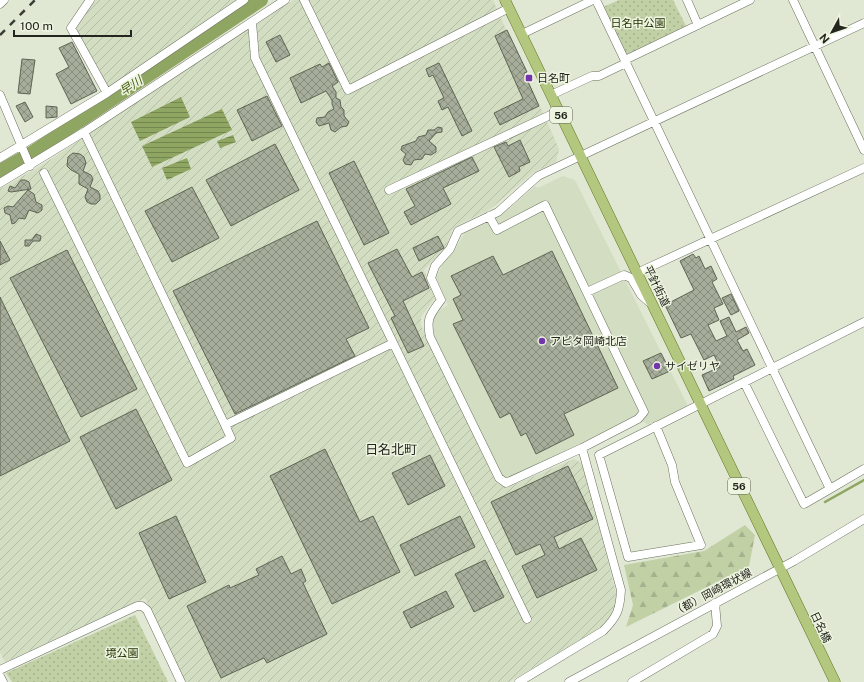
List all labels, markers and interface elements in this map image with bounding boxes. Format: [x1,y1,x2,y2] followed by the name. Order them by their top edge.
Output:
[14,12,131,38] scale bar
[812,12,852,52] north arrow
[611,17,666,29] park label: 日名中公園
[20,19,53,33] text: 100 m
[817,31,832,46] text: N
[117,72,147,99] water label: 早川
[537,72,570,84] place label: 日名町
[524,73,534,83] marker: 日名町
[550,107,572,123] road number: 56
[642,264,672,308] street label: 平針街道
[550,335,627,347] place label: アピタ岡崎北店
[537,336,547,346] marker: アピタ岡崎北店
[665,360,720,372] place label: サイゼリヤ
[652,361,662,371] marker: サイゼリヤ
[365,442,417,457] district label: 日名北町
[728,478,750,494] road number: 56
[670,566,754,618] street label: （都）岡崎環状線
[808,610,834,644] street label: 日名橋
[106,647,139,659] park label: 境公園

